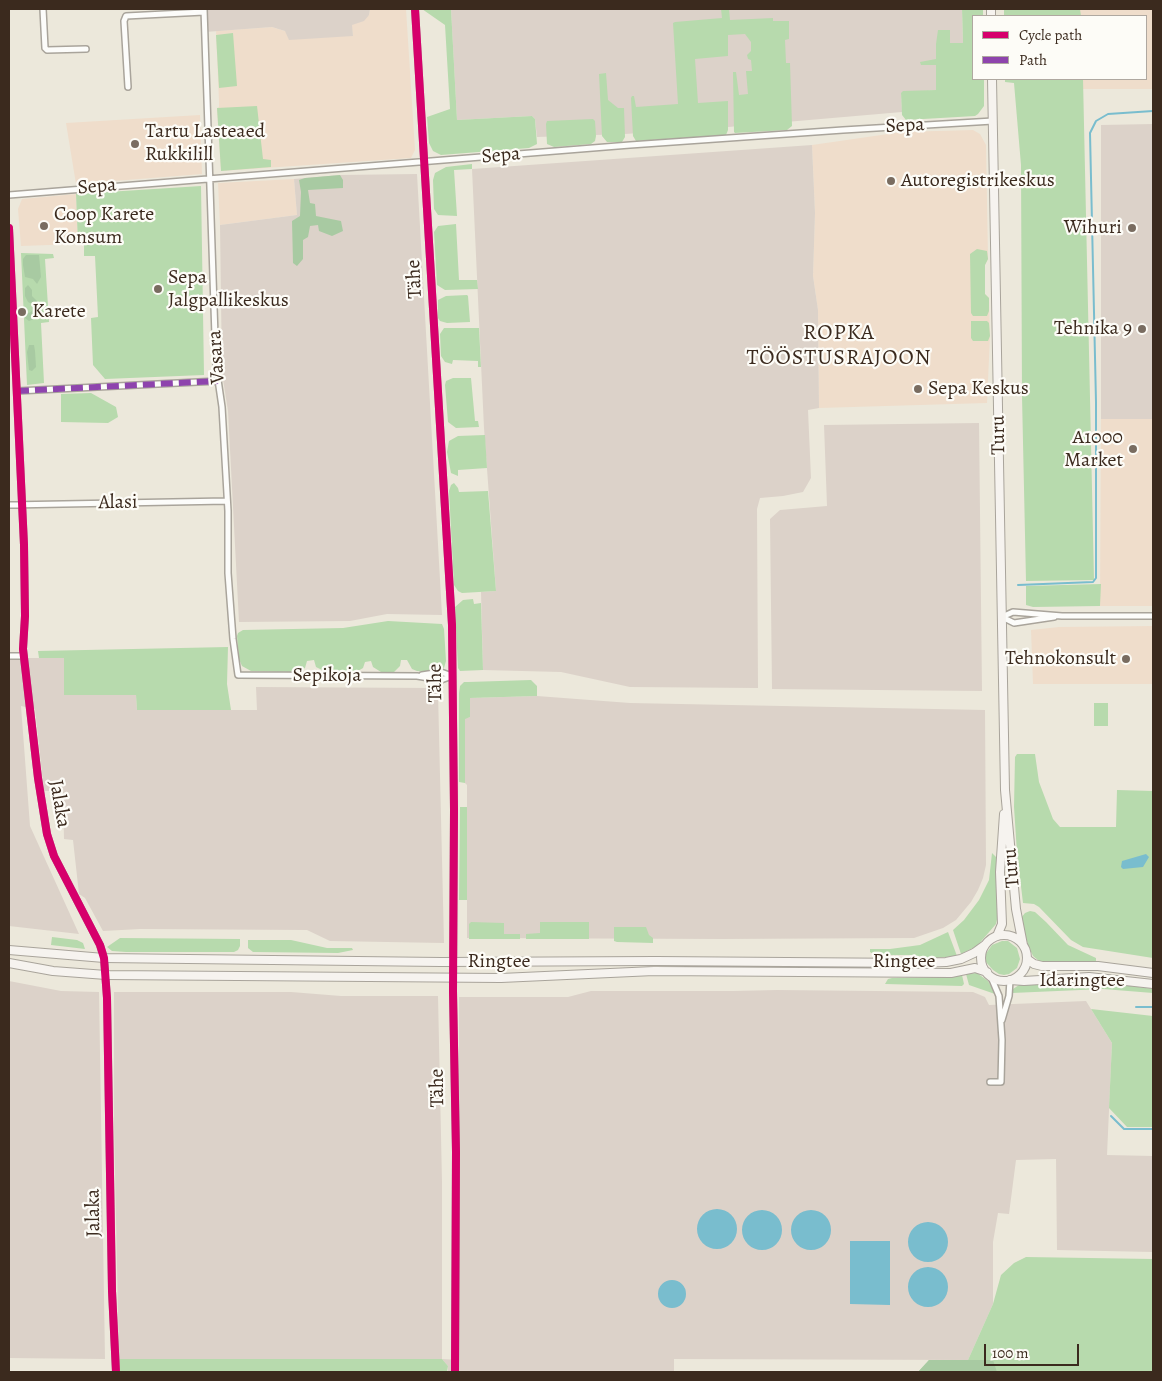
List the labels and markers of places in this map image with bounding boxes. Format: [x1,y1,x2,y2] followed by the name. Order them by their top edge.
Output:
[145,120,265,167] place label: Tartu Lasteaed Rukkilill
[129,138,141,150] marker: Tartu Lasteaed Rukkilill
[901,169,1055,193] place label: Autoregistrikeskus
[885,175,897,187] marker: Autoregistrikeskus
[54,203,154,250] place label: Coop Karete Konsum
[1064,216,1122,240] place label: Wihuri
[38,220,50,232] marker: Coop Karete Konsum
[1126,222,1138,234] marker: Wihuri
[168,266,289,313] place label: Sepa Jalgpallikeskus
[152,283,164,295] marker: Sepa Jalgpallikeskus
[32,300,86,324] place label: Karete
[16,306,28,318] marker: Karete
[1054,317,1132,341] place label: Tehnika 9
[1136,323,1148,335] marker: Tehnika 9
[928,377,1029,401] place label: Sepa Keskus
[912,383,924,395] marker: Sepa Keskus
[1064,426,1123,473] place label: A1000 Market
[1127,443,1139,455] marker: A1000 Market
[1005,647,1116,671] place label: Tehnokonsult
[1120,653,1132,665] marker: Tehnokonsult

